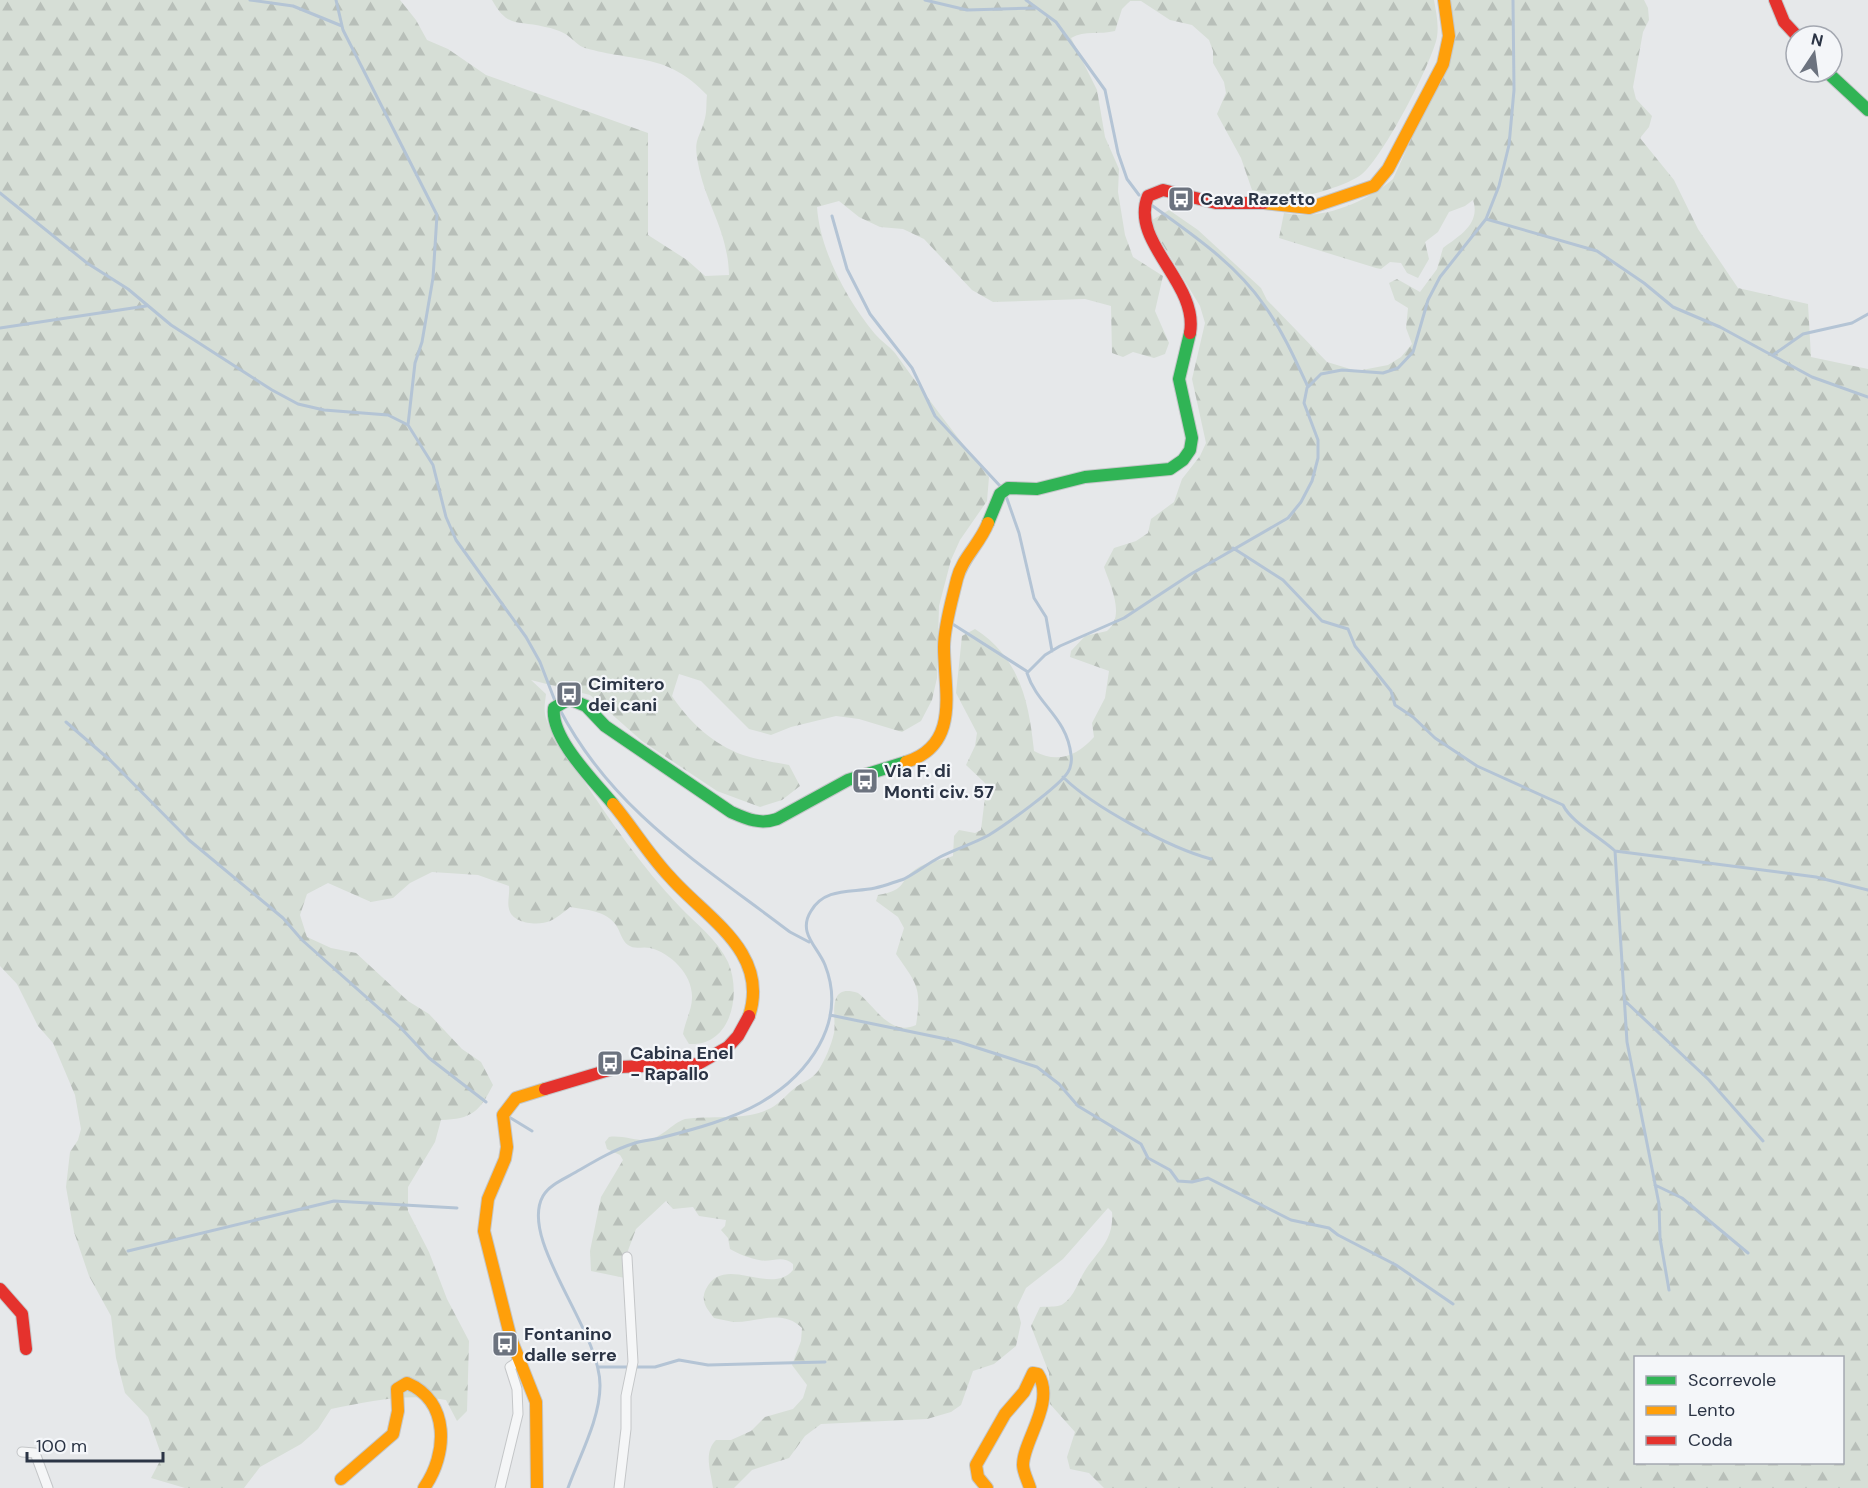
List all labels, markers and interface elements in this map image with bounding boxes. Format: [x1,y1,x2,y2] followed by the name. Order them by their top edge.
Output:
[1784,24,1844,84] north arrow
[1809,28,1825,51] text: N
[1166,184,1196,214] bus stop icon: Cava Razetto
[1200,187,1315,211] place label: Cava Razetto
[588,672,665,717] place label: Cimitero dei cani
[554,679,584,709] bus stop icon: Cimitero dei cani
[884,759,994,804] place label: Via F. di Monti civ. 57
[850,766,880,796] bus stop icon: Via F. di Monti civ. 57
[630,1041,734,1086] place label: Cabina Enel - Rapallo
[595,1048,625,1078] bus stop icon: Cabina Enel - Rapallo
[524,1322,617,1367] place label: Fontanino dalle serre
[490,1329,520,1359] bus stop icon: Fontanino dalle serre
[1634,1356,1844,1464] legend
[1688,1368,1776,1392] text: Scorrevole
[1688,1398,1735,1422] text: Lento
[27,1425,164,1463] scale bar
[1688,1428,1733,1452] text: Coda
[36,1434,87,1458] text: 100 m

